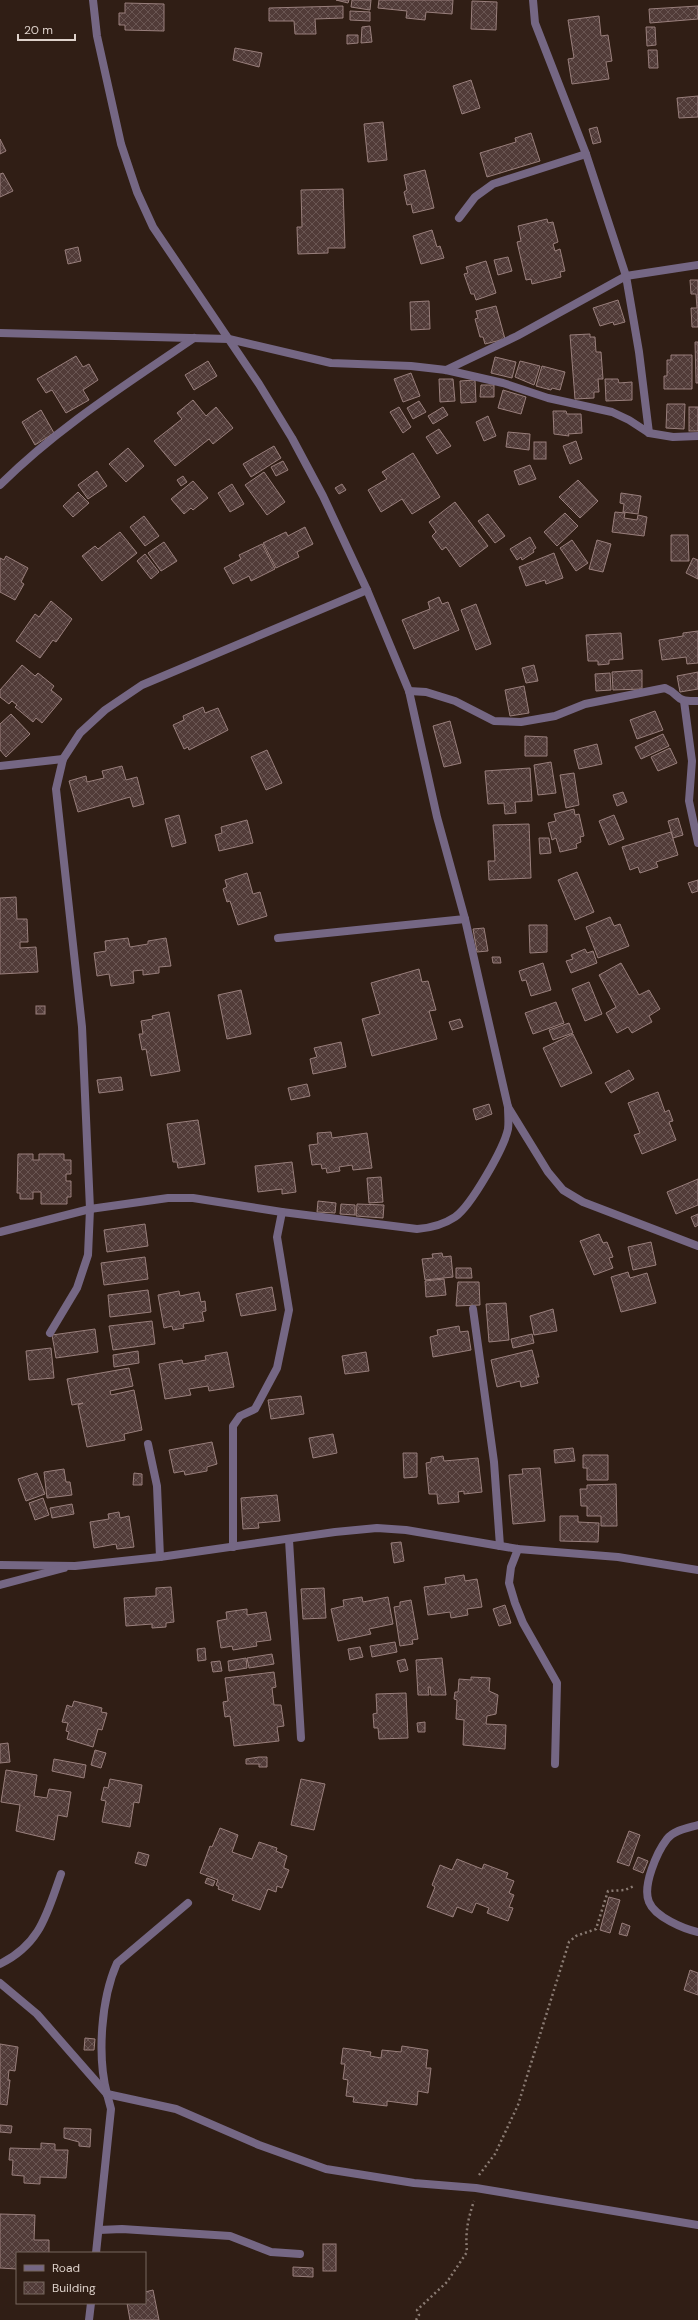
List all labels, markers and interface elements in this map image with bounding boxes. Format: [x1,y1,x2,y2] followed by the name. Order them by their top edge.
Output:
[18,16,75,42] scale bar
[24,22,53,38] text: 20 m
[16,2252,146,2304] legend
[52,2260,80,2276] text: Road
[52,2280,96,2296] text: Building

